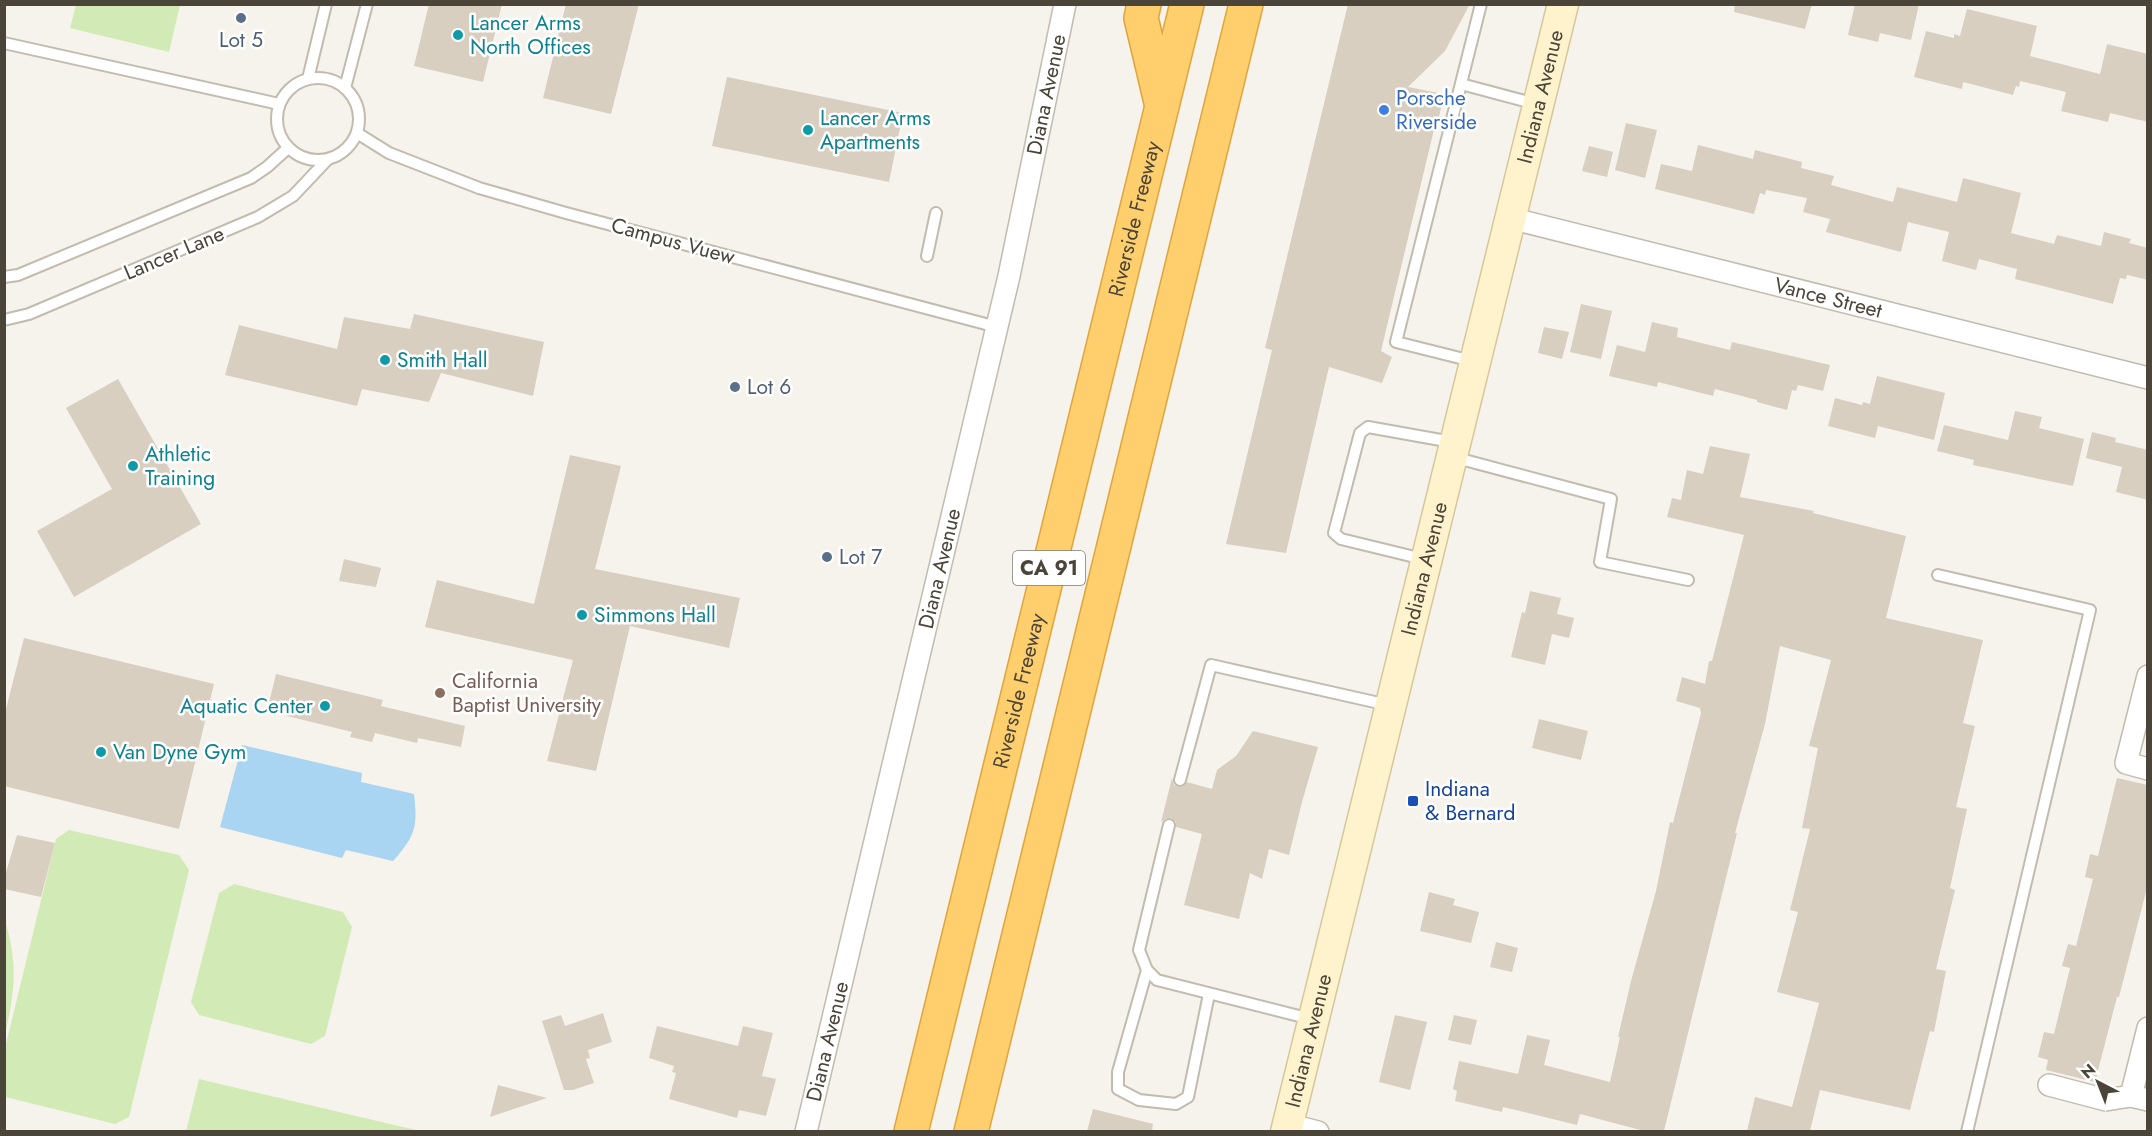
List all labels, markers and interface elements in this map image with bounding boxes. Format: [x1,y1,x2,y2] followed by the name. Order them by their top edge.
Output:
[470,8,591,62] place label: Lancer Arms North Offices
[234,11,248,25] marker: Lot 5
[219,25,263,55] place label: Lot 5
[1509,27,1571,167] street label: Indiana Avenue
[451,28,465,42] marker: Lancer Arms North Offices
[1019,31,1073,158] street label: Diana Avenue
[1396,83,1477,137] place label: Porsche Riverside
[820,103,931,157] place label: Lancer Arms Apartments
[1377,103,1391,117] marker: Porsche Riverside
[801,123,815,137] marker: Lancer Arms Apartments
[1101,137,1168,300] street label: Riverside Freeway
[608,210,739,272] street label: Campus Vuew
[119,218,229,288] street label: Lancer Lane
[1771,270,1885,326] street label: Vance Street
[397,345,488,375] place label: Smith Hall
[378,353,392,367] marker: Smith Hall
[747,372,791,402] place label: Lot 6
[728,380,742,394] marker: Lot 6
[145,439,215,493] place label: Athletic Training
[126,459,140,473] marker: Athletic Training
[1393,499,1455,639] street label: Indiana Avenue
[911,505,968,632] street label: Diana Avenue
[839,542,882,572] place label: Lot 7
[820,550,834,564] marker: Lot 7
[1013,551,1085,585] road number: CA 91
[594,600,716,630] place label: Simmons Hall
[575,608,589,622] marker: Simmons Hall
[985,609,1053,772] street label: Riverside Freeway
[452,666,602,720] place label: California Baptist University
[433,686,447,700] marker: California Baptist University
[180,691,314,721] place label: Aquatic Center
[318,699,332,713] marker: Aquatic Center
[113,737,246,767] place label: Van Dyne Gym
[94,745,108,759] marker: Van Dyne Gym
[1425,774,1516,828] place label: Indiana & Bernard
[1406,794,1420,808] marker: Indiana & Bernard
[1278,971,1339,1111] street label: Indiana Avenue
[799,978,856,1105] street label: Diana Avenue
[2068,1052,2128,1112] north arrow
[2076,1058,2101,1084] text: N

